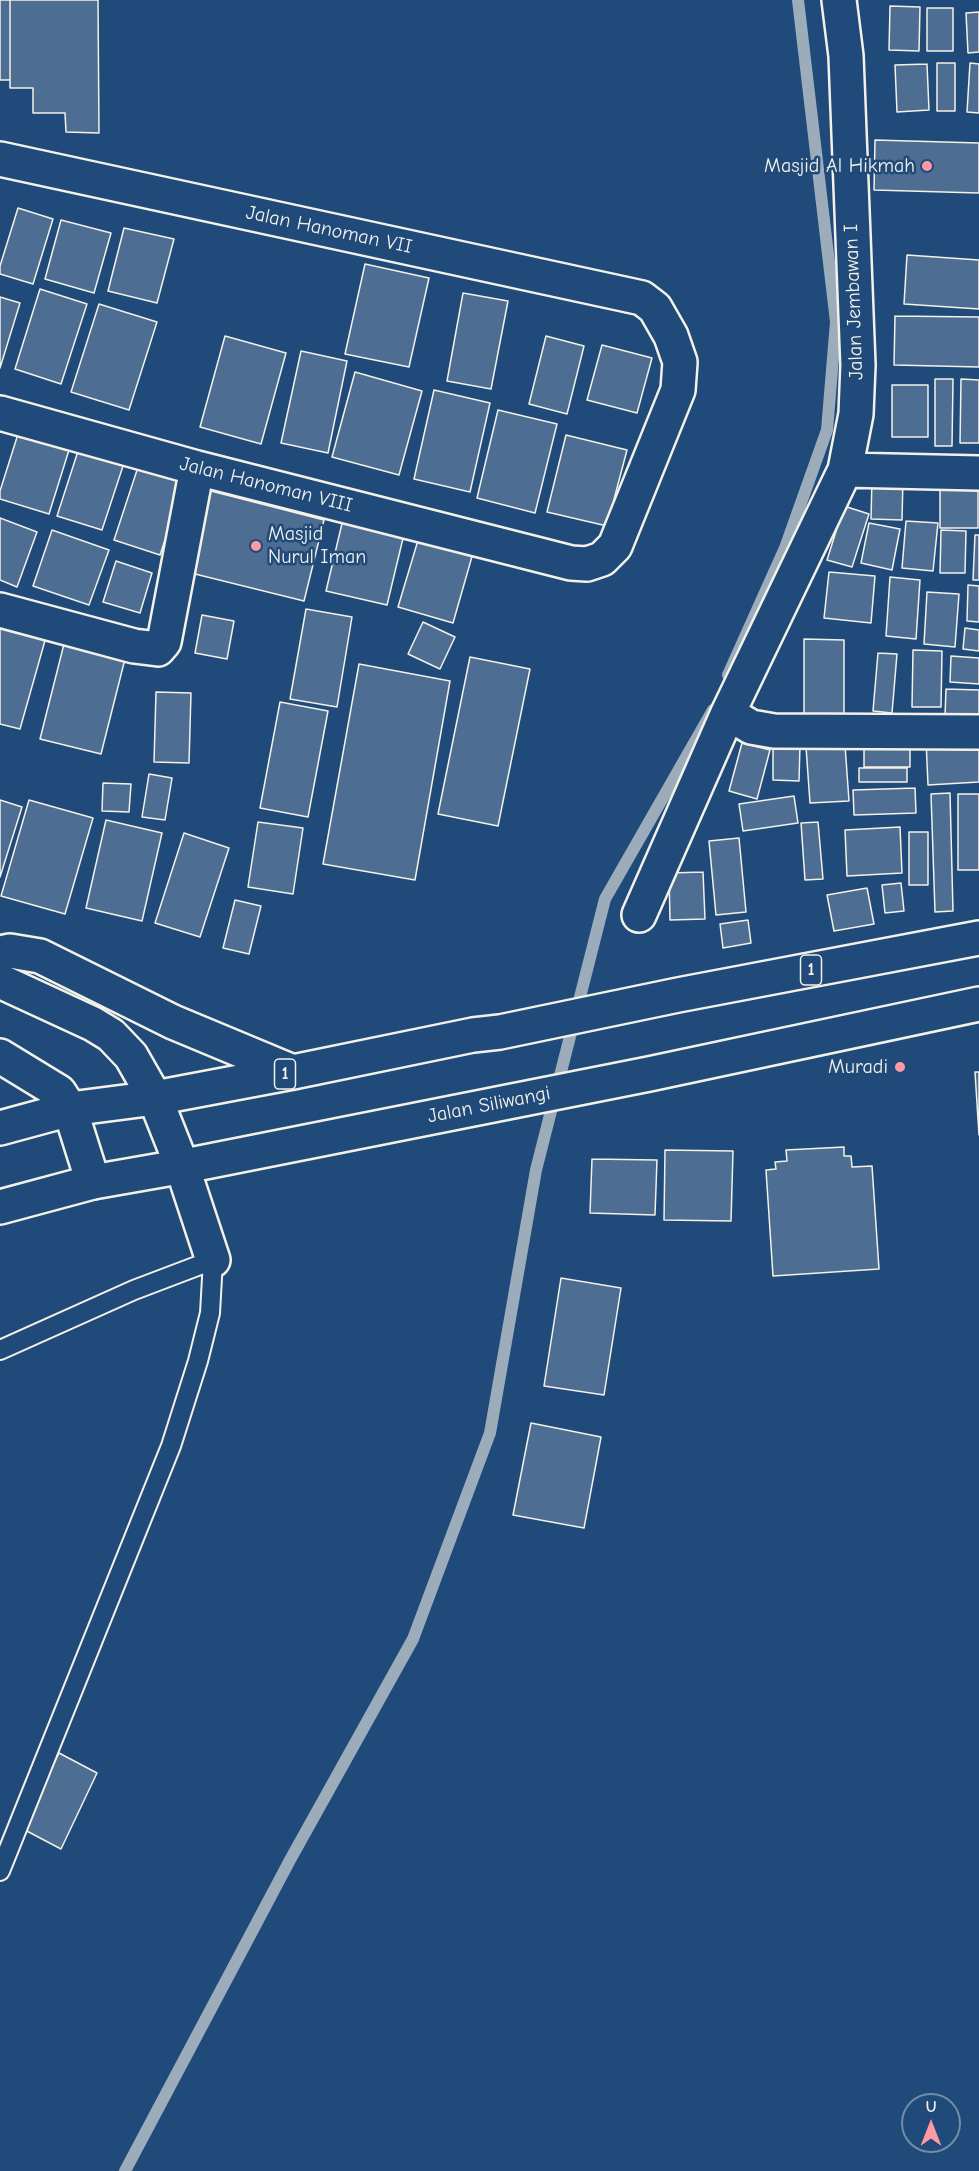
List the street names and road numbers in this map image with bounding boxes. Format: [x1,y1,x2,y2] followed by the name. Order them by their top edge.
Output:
[244,201,414,259] street label: Jalan Hanoman VII
[839,224,869,380] street label: Jalan Jembawan I
[177,452,355,518] street label: Jalan Hanoman VIII
[800,955,822,985] road number: 1
[274,1059,296,1089] road number: 1
[426,1081,552,1129] street label: Jalan Siliwangi

